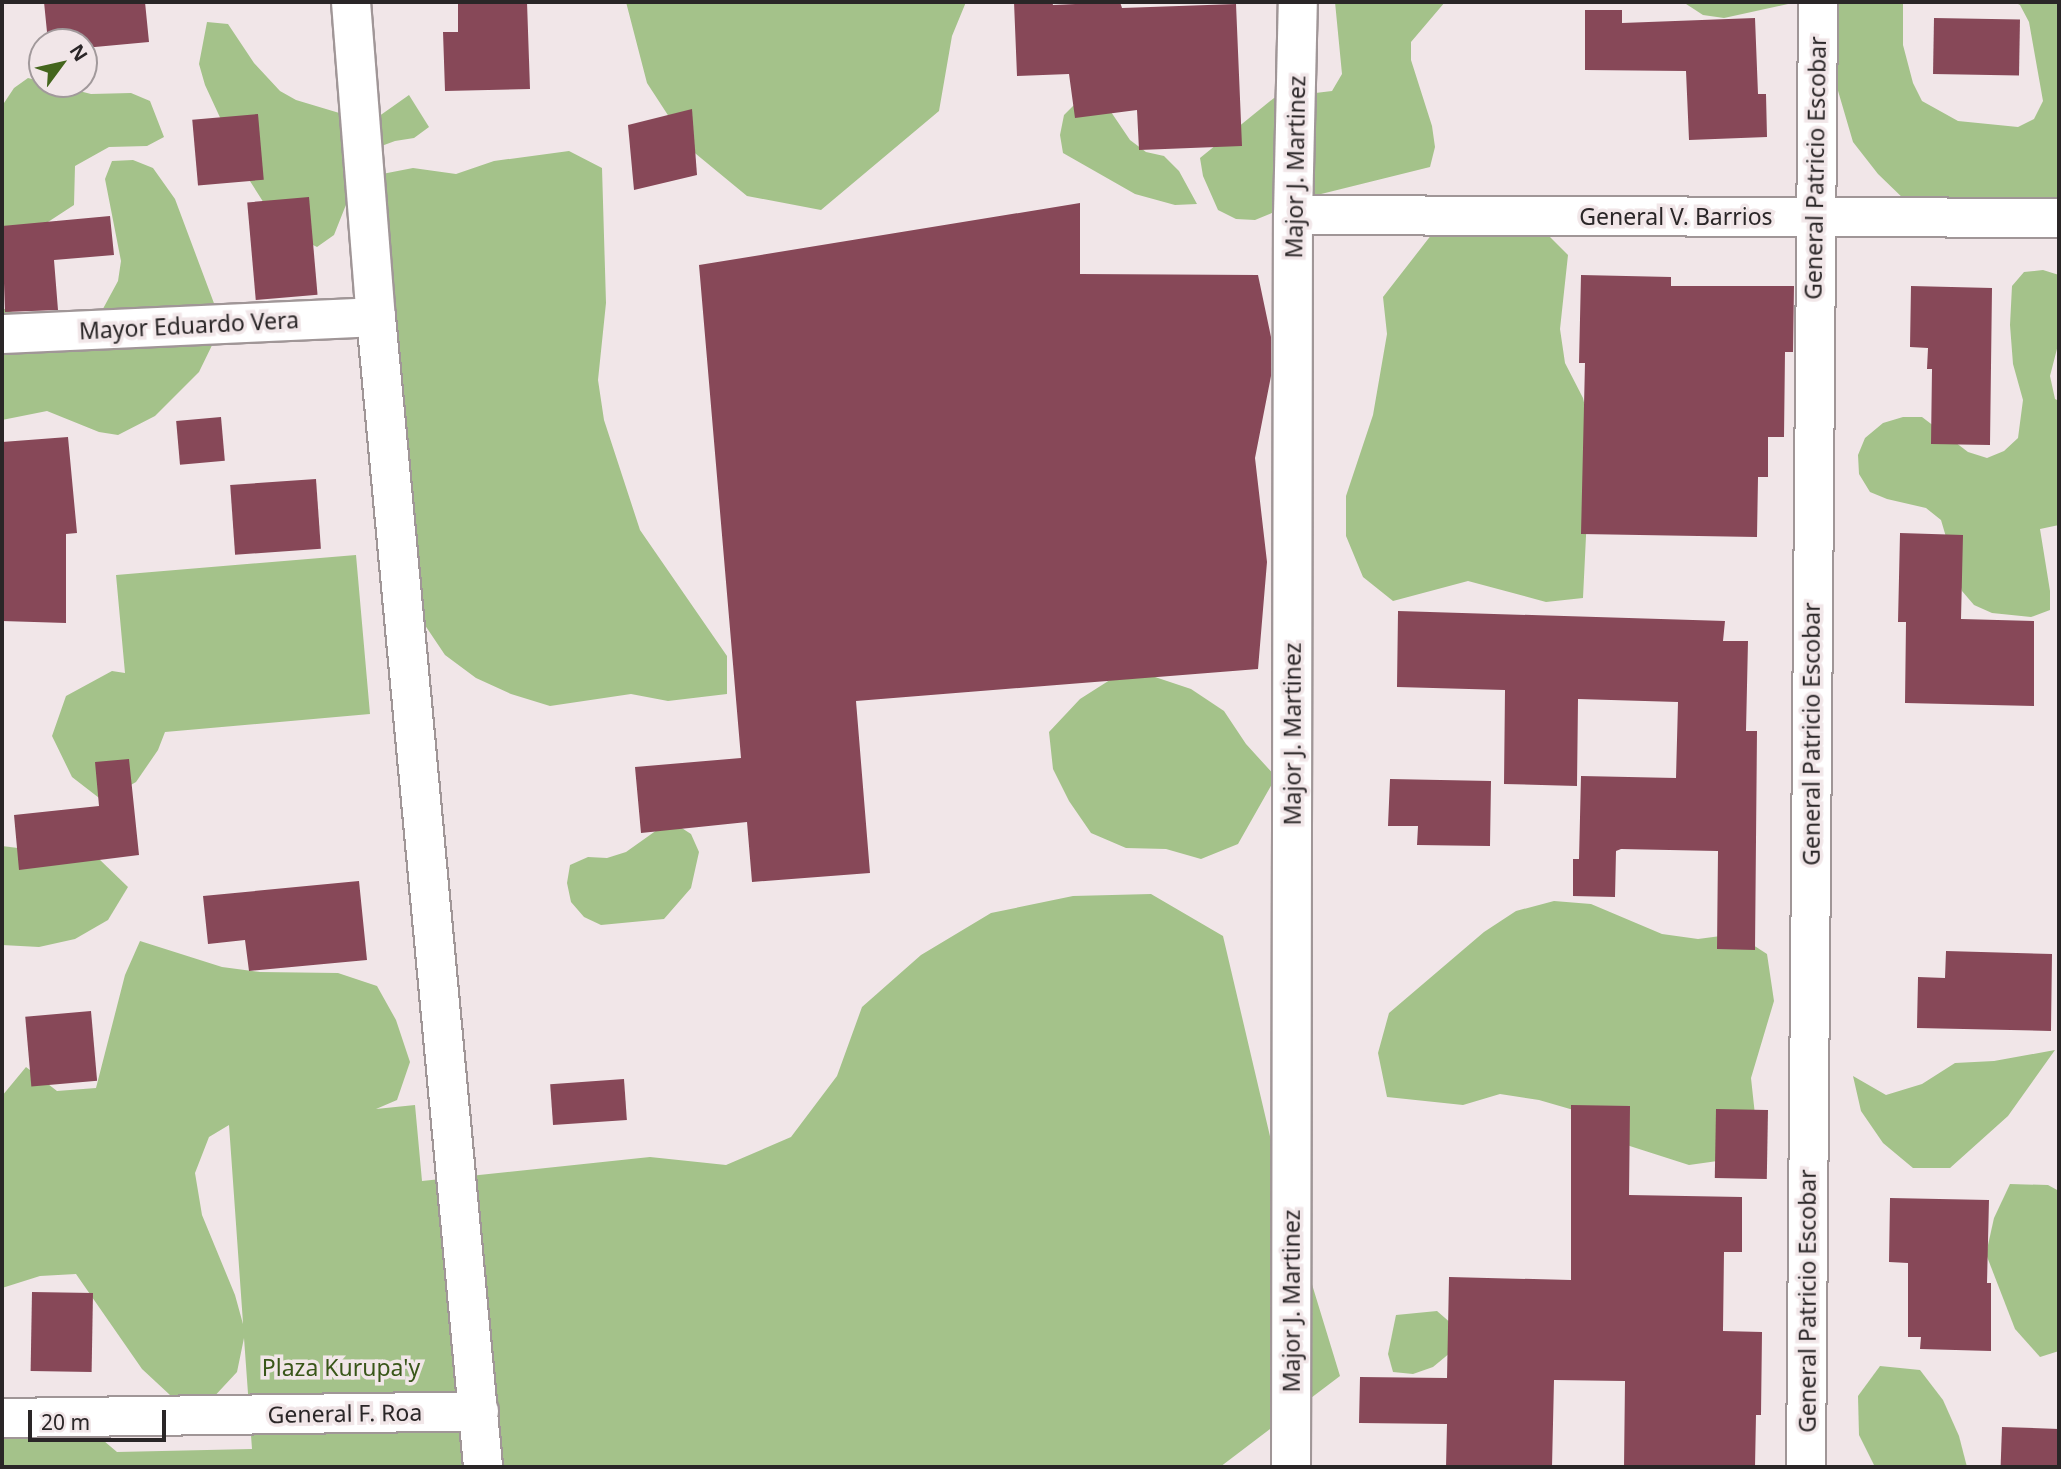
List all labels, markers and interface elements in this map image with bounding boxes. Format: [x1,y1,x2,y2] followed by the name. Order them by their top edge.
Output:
[28,28,98,98] north arrow
[1799,36,1831,300] street label: General Patricio Escobar
[64,39,94,66] text: N
[1280,75,1310,259] street label: Major J. Martinez
[1579,202,1773,230] street label: General V. Barrios
[78,305,300,345] street label: Mayor Eduardo Vera
[1797,602,1825,866] street label: General Patricio Escobar
[1278,643,1306,825] street label: Major J. Martinez
[1793,1169,1821,1433] street label: General Patricio Escobar
[1277,1210,1305,1392] street label: Major J. Martinez
[262,1353,420,1381] park label: Plaza Kurupa'y
[32,1396,170,1440] scale bar
[267,1398,423,1428] street label: General F. Roa
[41,1408,90,1436] text: 20 m

